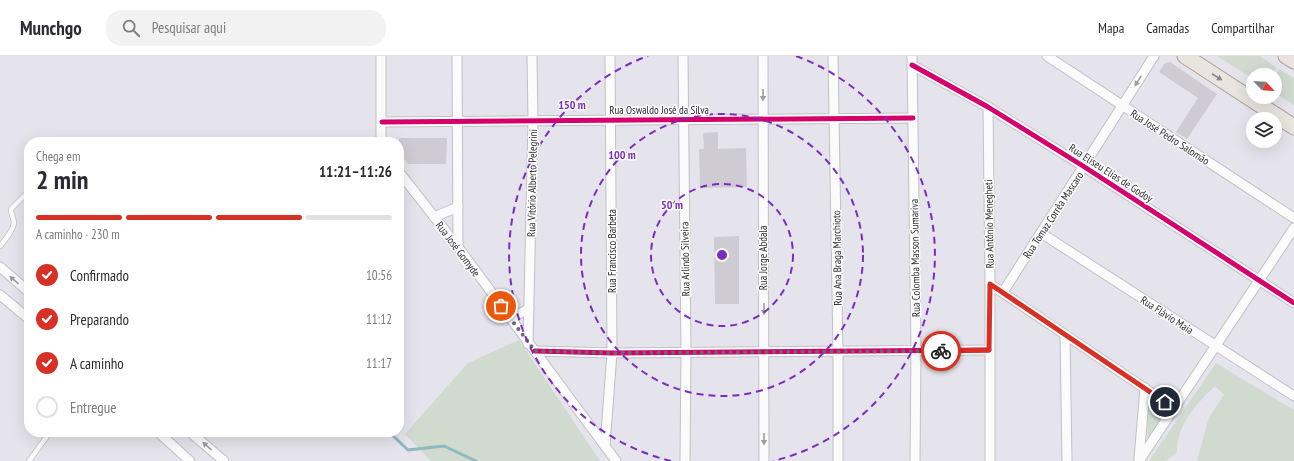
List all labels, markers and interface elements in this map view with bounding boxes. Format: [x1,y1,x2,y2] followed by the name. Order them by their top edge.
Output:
[106,10,386,46] search box
[20,16,82,40] text: Munchgo
[120,17,142,39] icon: search
[152,18,226,37] text: Pesquisar aqui
[1098,19,1124,37] text: Mapa
[1146,19,1189,37] text: Camadas
[1211,19,1274,37] text: Compartilhar
[1246,68,1282,104] north arrow
[1246,68,1282,148] map controls
[1212,73,1222,81] one-way arrow
[1134,76,1142,86] one-way arrow
[760,89,766,102] one-way arrow
[558,97,586,112] text: 150 m
[609,103,709,117] street label: Rua Oswaldo José da Silva
[1128,106,1212,168] street label: Rua José Pedro Salomão
[1246,112,1282,148] button: layers
[524,129,540,237] street label: Rua Vitório Alberto Pelegrini
[1066,141,1156,206] street label: Rua Eliseu Elias de Godoy
[608,147,636,162] text: 100 m
[36,148,80,165] text: Chega em
[319,162,392,181] text: 11:21–11:26
[36,163,89,196] text: 2 min
[1020,169,1086,261] street label: Rua Tomaz Corrêa Mascaro
[981,179,997,269] street label: Rua Antônio Menegheti
[661,197,683,212] text: 50 m
[907,199,923,317] street label: Rua Colomba Masson Sumariva
[605,209,619,293] street label: Rua Francisco Barbeta
[829,210,845,306] street label: Rua Ana Braga Marchioto
[433,219,484,280] street label: Rua José Gomyde
[677,222,693,296] street label: Rua Arlindo Silveira
[36,226,120,243] text: A caminho · 230 m
[756,226,770,290] street label: Rua Jorge Abdala
[715,248,729,262] centre of rings
[36,264,58,286] icon: check
[70,266,129,285] text: Confirmado
[366,267,392,284] text: 10:56
[9,275,20,284] one-way arrow
[484,289,518,323] pin
[1138,293,1196,337] street label: Rua Flávio Maia
[490,295,512,317] icon: bag
[760,303,767,315] one-way arrow
[36,308,58,330] icon: check
[70,310,129,329] text: Preparando
[366,311,392,328] text: 11:12
[921,331,961,371] courier
[930,340,952,362] icon: bike
[36,352,58,374] icon: check
[70,354,124,373] text: A caminho
[366,355,392,372] text: 11:17
[1148,385,1182,419] pin
[1154,391,1176,413] icon: home
[70,398,117,417] text: Entregue
[761,433,767,446] one-way arrow
[202,442,212,451] one-way arrow

